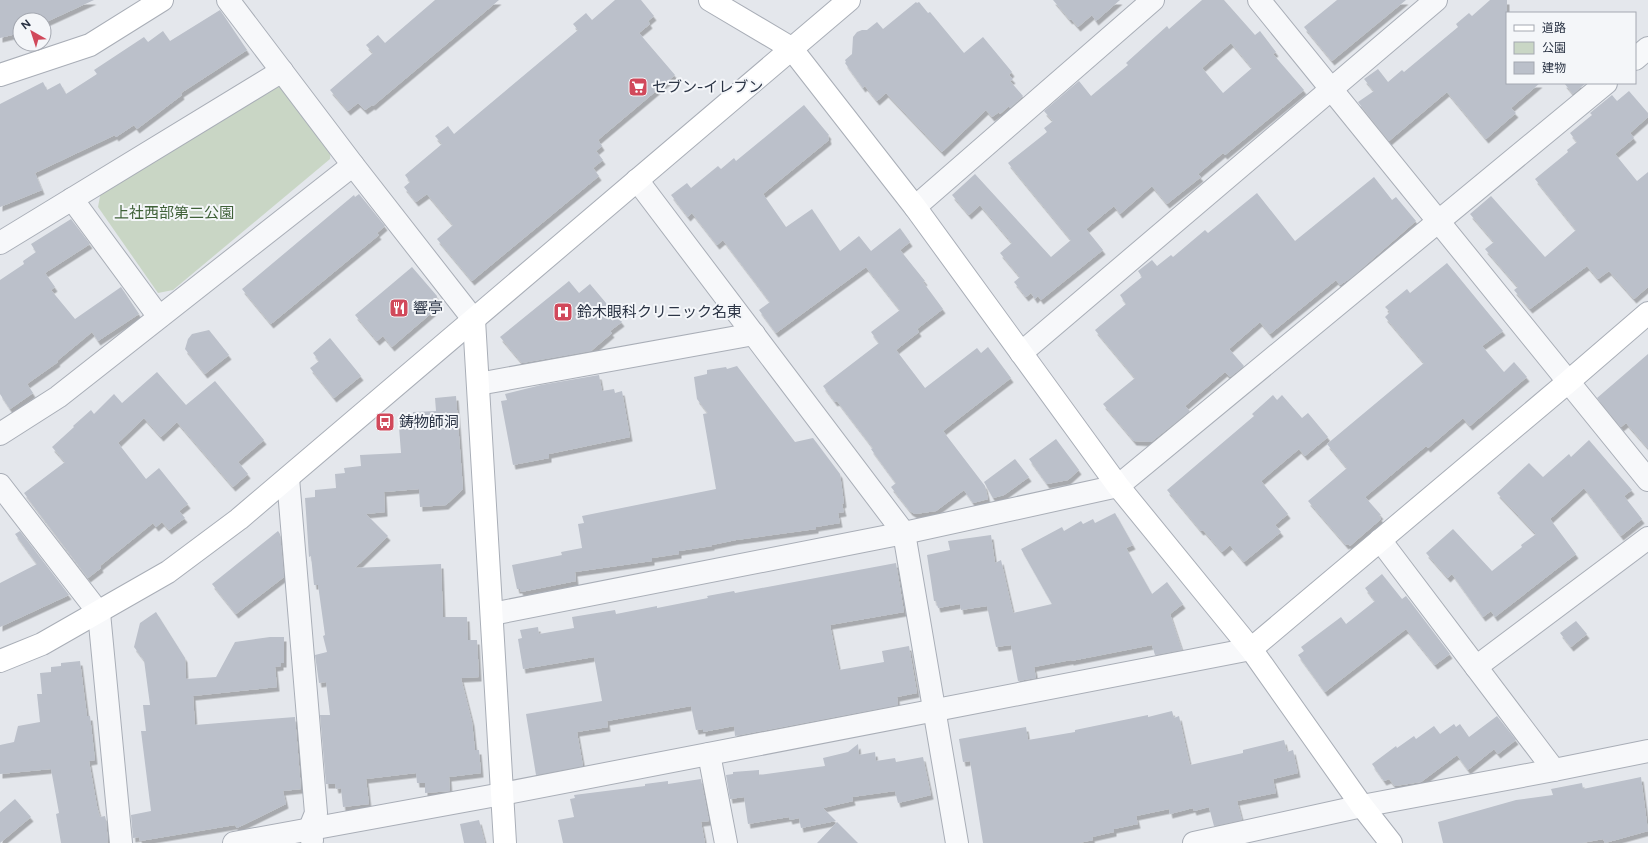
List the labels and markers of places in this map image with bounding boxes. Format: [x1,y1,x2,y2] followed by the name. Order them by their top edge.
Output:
[627,76,649,98] supermarket icon: セブン-イレブン
[652,78,763,96] place label: セブン-イレブン
[388,297,410,319] restaurant icon: 響亭
[413,299,443,317] place label: 響亭
[552,301,574,323] hospital icon: 鈴木眼科クリニック名東
[577,303,742,321] place label: 鈴木眼科クリニック名東
[374,411,396,433] bus stop icon: 鋳物師洞
[399,413,459,431] place label: 鋳物師洞

